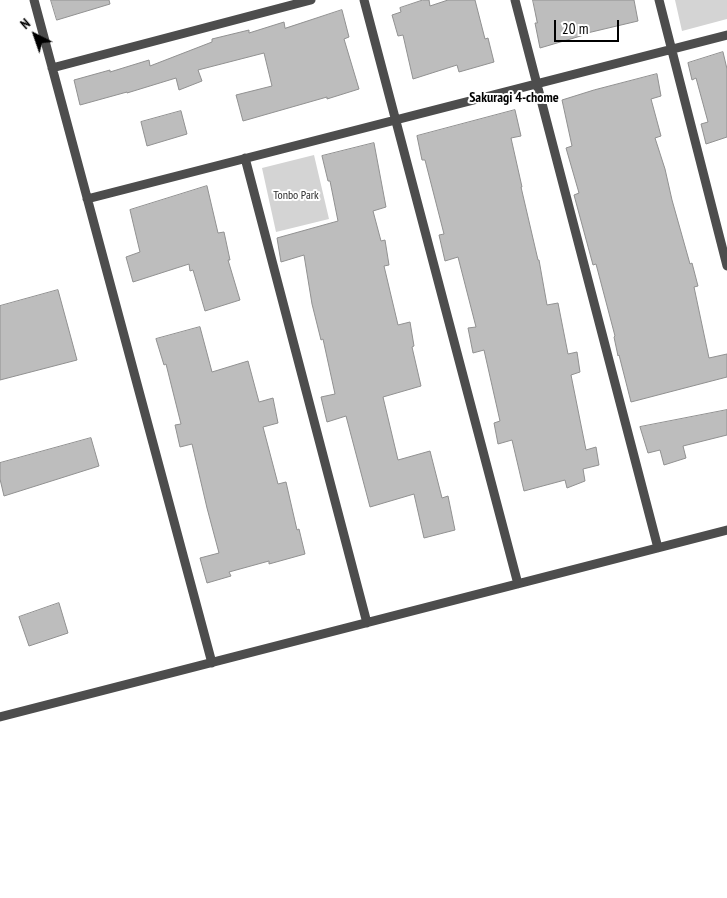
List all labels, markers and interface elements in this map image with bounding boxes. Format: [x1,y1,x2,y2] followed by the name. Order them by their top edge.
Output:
[10,10,60,60] north arrow
[557,10,622,42] scale bar
[16,14,34,33] text: N
[562,19,588,38] text: 20 m
[469,90,559,106] district label: Sakuragi 4-chome
[273,189,319,203] park label: Tonbo Park

